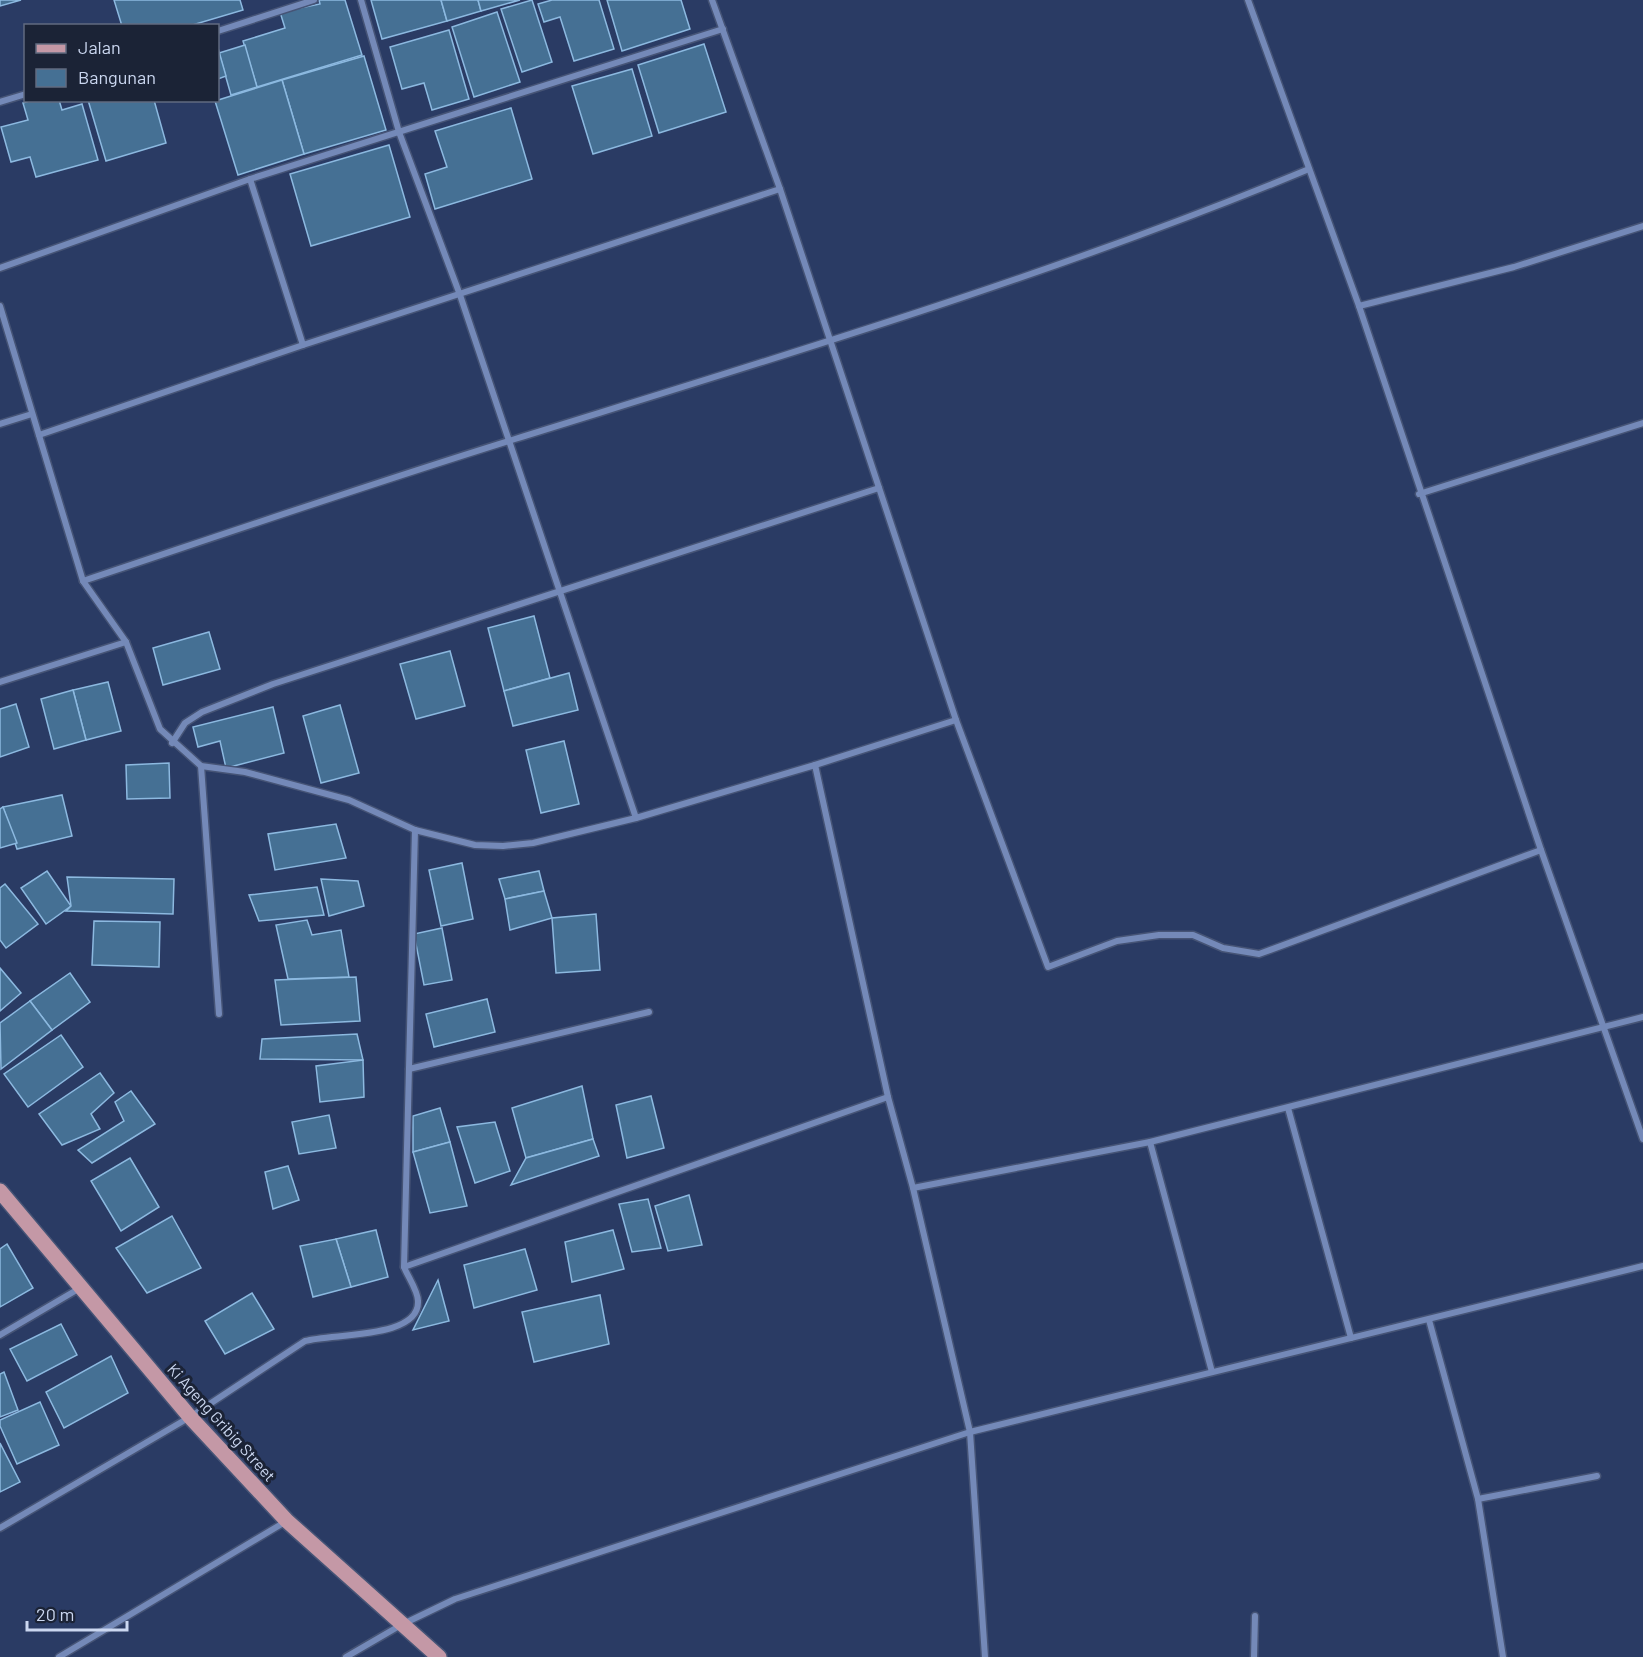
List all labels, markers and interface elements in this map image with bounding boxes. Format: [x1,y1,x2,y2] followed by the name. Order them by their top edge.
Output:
[24,24,219,102] legend
[78,36,121,58] text: Jalan
[78,66,156,88] text: Bangunan
[164,1359,280,1485] street label: Ki Ageng Gribig Street
[27,1594,128,1632] scale bar
[36,1603,74,1625] text: 20 m

